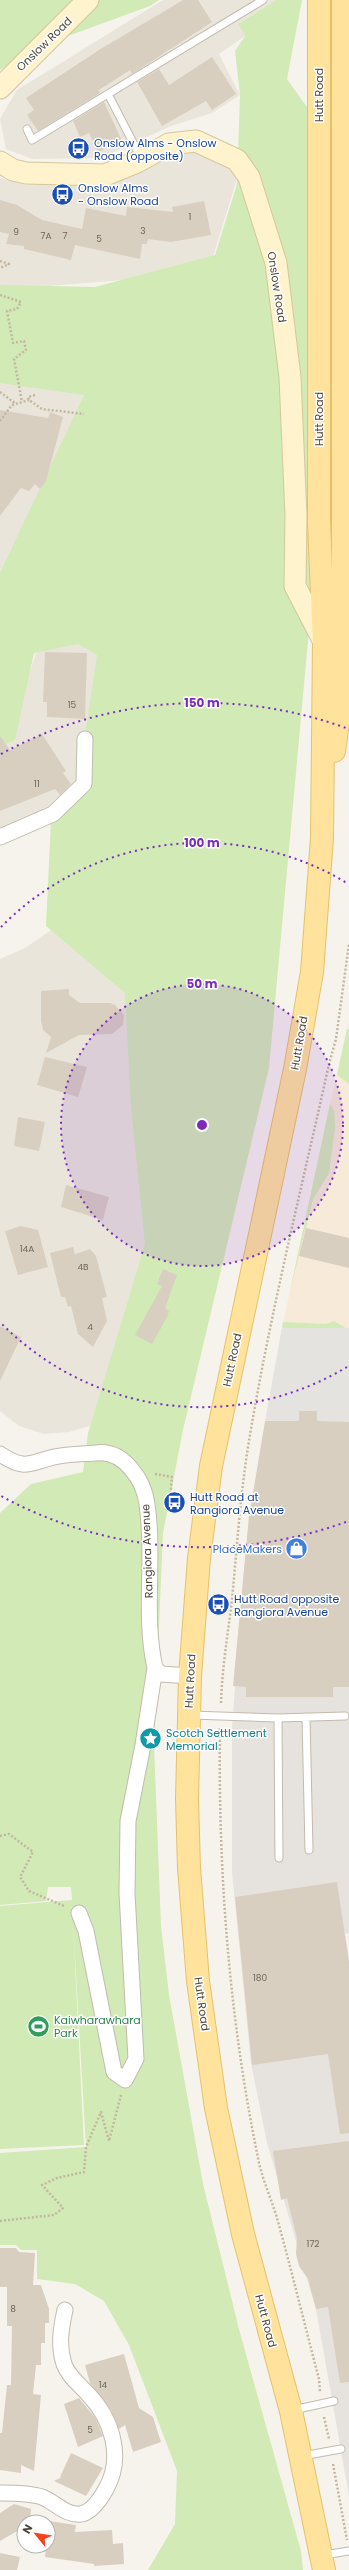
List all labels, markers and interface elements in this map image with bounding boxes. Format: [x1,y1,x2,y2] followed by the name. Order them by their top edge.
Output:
[13,13,75,75] street label: Onslow Road
[311,68,327,122] street label: Hutt Road
[94,135,216,164] place label: Onslow Alms - Onslow Road (opposite)
[65,136,91,162] bus stop icon: Onslow Alms - Onslow Road (opposite)
[78,180,159,209] place label: Onslow Alms - Onslow Road
[49,181,75,207] bus stop icon: Onslow Alms - Onslow Road
[189,211,192,223] house number: 1
[140,225,146,237] house number: 3
[13,226,19,238] house number: 9
[41,230,51,242] house number: 7A
[63,230,68,242] house number: 7
[96,233,102,245] house number: 5
[263,250,291,324] street label: Onslow Road
[311,392,327,446] street label: Hutt Road
[184,694,220,711] text: 150 m
[68,699,77,711] house number: 15
[34,778,40,790] house number: 11
[184,834,220,851] text: 100 m
[187,975,218,992] text: 50 m
[286,1015,312,1071] street label: Hutt Road
[195,1118,209,1132] centre of rings
[20,1243,34,1255] house number: 14A
[77,1261,89,1273] house number: 4B
[87,1321,93,1333] house number: 4
[219,1332,245,1388] street label: Hutt Road
[190,1489,284,1518] place label: Hutt Road at Rangiora Avenue
[161,1490,187,1516] bus stop icon: Hutt Road at Rangiora Avenue
[137,1504,157,1598] street label: Rangiora Avenue
[284,1536,310,1562] shop icon: PlaceMakers
[213,1541,282,1557] place label: PlaceMakers
[234,1591,340,1620] place label: Hutt Road opposite Rangiora Avenue
[205,1592,231,1618] bus stop icon: Hutt Road opposite Rangiora Avenue
[181,1654,199,1708] street label: Hutt Road
[166,1725,267,1754] place label: Scotch Settlement Memorial
[137,1726,163,1752] place icon: Scotch Settlement Memorial
[253,1972,267,1984] house number: 180
[190,1976,214,2032] street label: Hutt Road
[54,2012,141,2041] place label: Kaiwharawhara Park
[26,2013,52,2039] sports icon: Kaiwharawhara Park
[307,2238,319,2250] house number: 172
[251,2293,281,2349] street label: Hutt Road
[10,2303,16,2315] house number: 8
[99,2379,108,2391] house number: 14
[87,2424,93,2436] house number: 5
[16,2514,56,2554] north arrow
[18,2521,36,2537] text: N

